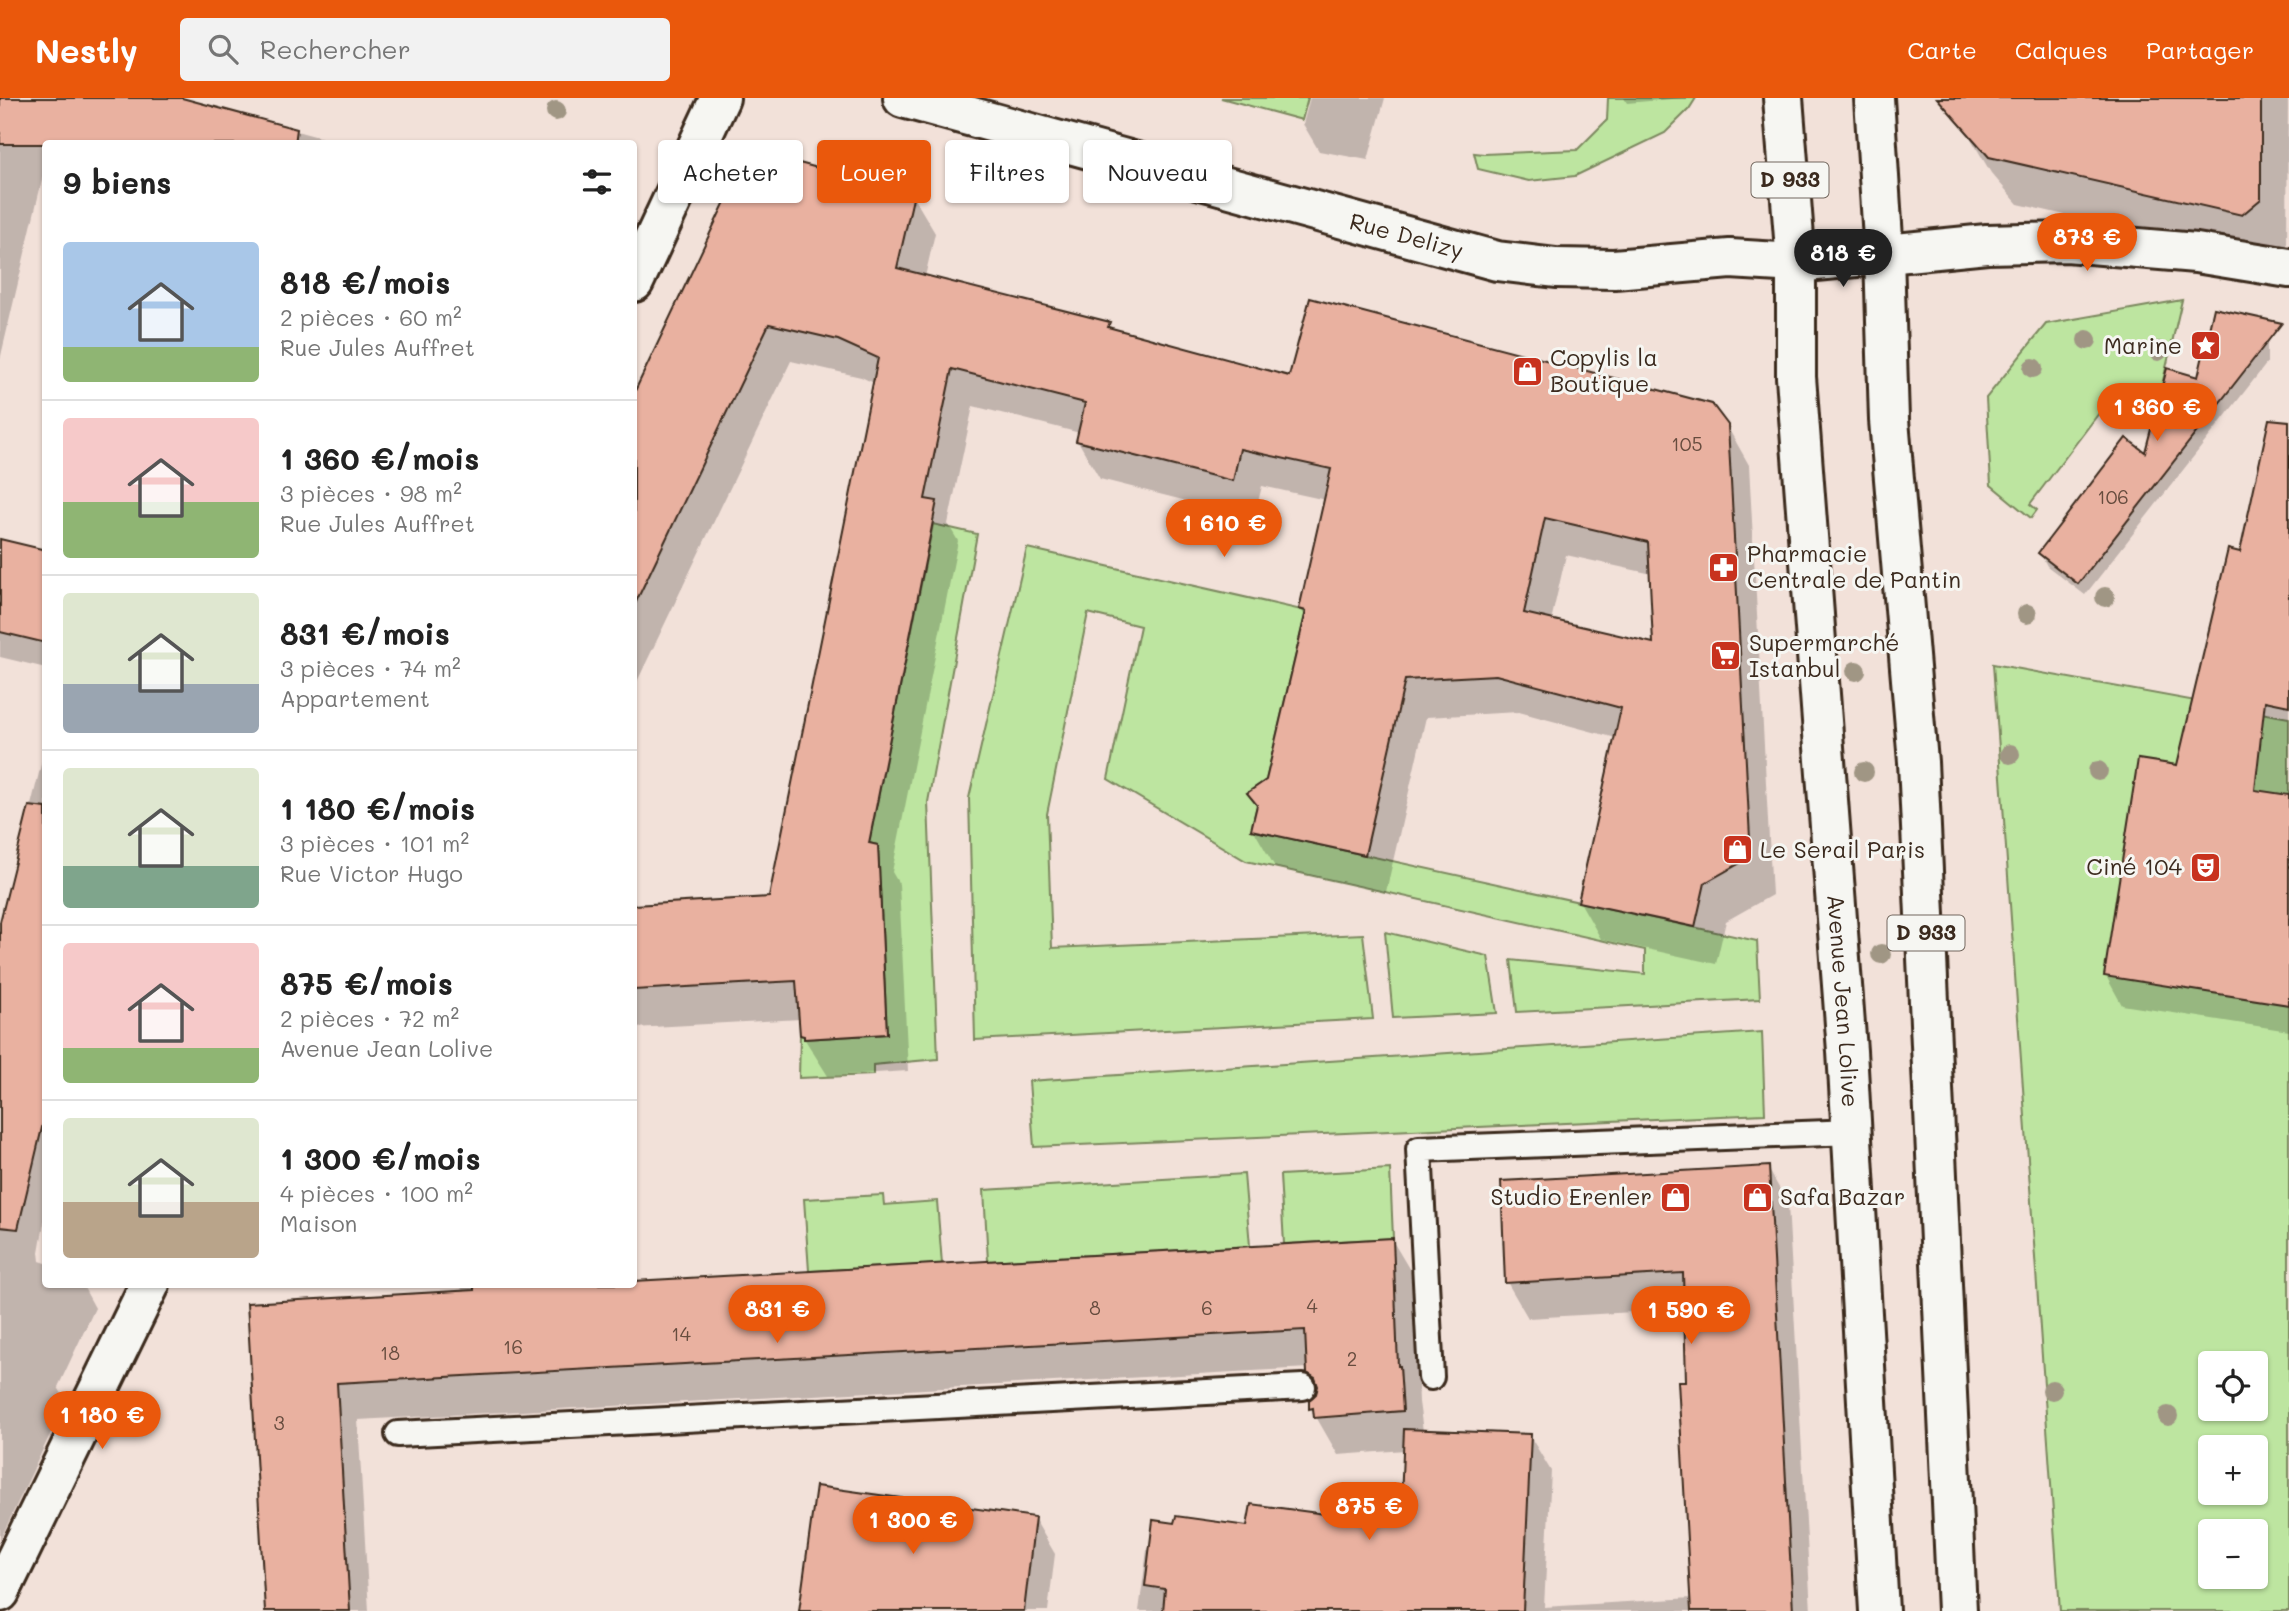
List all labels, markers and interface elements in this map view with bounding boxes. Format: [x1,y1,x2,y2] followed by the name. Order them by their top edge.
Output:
[180,18,670,81] search box
[35,28,138,71] text: Nestly
[204,30,242,68] icon: search
[260,32,411,66] text: Rechercher
[1907,34,1977,65] text: Carte
[2015,34,2108,65] text: Calques
[2146,34,2254,65] text: Partager
[658,140,803,203] chip: Acheter
[817,140,931,203] chip: Louer
[945,140,1069,203] chip: Filtres
[1083,140,1232,203] chip: Nouveau
[63,162,171,202] text: 9 biens
[1752,162,1828,198] road number: D 933
[578,163,616,201] icon: filters
[1346,205,1467,265] street label: Rue Delizy
[2038,214,2136,273] pin: 873 €
[2053,221,2121,251] text: 873 €
[1794,230,1892,289] pin: 818 €
[1810,237,1876,267] text: 818 €
[280,262,450,302] text: 818 €/mois
[119,270,203,354] icon: home
[280,302,462,332] text: 2 pièces · 60 m²
[2188,329,2222,363] place icon: Marine
[2104,330,2182,360] place label: Marine
[280,332,475,362] text: Rue Jules Auffret
[1550,342,1658,398] place label: Copylis la Boutique
[1510,354,1544,388] shop icon: Copylis la Boutique
[2092,384,2222,443] pin: 1 360 €
[2113,391,2201,421] text: 1 360 €
[1671,431,1703,456] house number: 105
[280,438,479,478] text: 1 360 €/mois
[119,446,203,530] icon: home
[280,478,462,508] text: 3 pièces · 98 m²
[2097,484,2129,509] house number: 106
[1159,500,1289,559] pin: 1 610 €
[1182,507,1266,537] text: 1 610 €
[280,508,475,538] text: Rue Jules Auffret
[1747,538,1961,594] place label: Pharmacie Centrale de Pantin
[1707,550,1741,584] pharmacy icon: Pharmacie Centrale de Pantin
[280,613,450,653] text: 831 €/mois
[119,621,203,705] icon: home
[1749,627,1899,683] place label: Supermarché Istanbul
[1709,639,1743,673] supermarket icon: Supermarché Istanbul
[280,653,461,683] text: 3 pièces · 74 m²
[280,683,430,713] text: Appartement
[280,788,475,828] text: 1 180 €/mois
[119,796,203,880] icon: home
[280,828,469,858] text: 3 pièces · 101 m²
[1720,833,1754,867] shop icon: Le Serail Paris
[1760,834,1925,864] place label: Le Serail Paris
[2188,850,2222,884] theatre icon: Ciné 104
[2086,851,2182,881] place label: Ciné 104
[280,858,463,888] text: Rue Victor Hugo
[1821,893,1866,1108] street label: Avenue Jean Lolive
[1888,916,1965,950] road number: D 933
[280,963,453,1003] text: 875 €/mois
[119,971,203,1055] icon: home
[280,1003,459,1033] text: 2 pièces · 72 m²
[280,1033,493,1063] text: Avenue Jean Lolive
[280,1138,481,1178] text: 1 300 €/mois
[119,1146,203,1230] icon: home
[280,1178,473,1208] text: 4 pièces · 100 m²
[1658,1180,1692,1214] shop icon: Studio Erenler
[1740,1180,1774,1214] shop icon: Safa Bazar
[1490,1181,1652,1211] place label: Studio Erenler
[1780,1181,1905,1211] place label: Safa Bazar
[280,1208,357,1238] text: Maison
[728,1286,826,1345] pin: 831 €
[1626,1286,1756,1346] pin: 1 590 €
[744,1293,810,1323] text: 831 €
[1306,1293,1318,1318] house number: 4
[1647,1294,1735,1324] text: 1 590 €
[1089,1295,1101,1320] house number: 8
[1201,1295,1213,1320] house number: 6
[671,1321,691,1346] house number: 14
[503,1334,523,1359] house number: 16
[380,1340,400,1365] house number: 18
[1347,1346,1357,1371] house number: 2
[2198,1351,2268,1589] map controls
[2198,1351,2268,1421] button: locate
[37,1392,167,1451] pin: 1 180 €
[60,1399,144,1429] text: 1 180 €
[273,1410,285,1435] house number: 3
[2198,1435,2268,1505] button: +
[1320,1482,1418,1542] pin: 875 €
[1335,1490,1403,1520] text: 875 €
[848,1496,978,1556] pin: 1 300 €
[869,1504,957,1534] text: 1 300 €
[2198,1519,2268,1589] button: −

